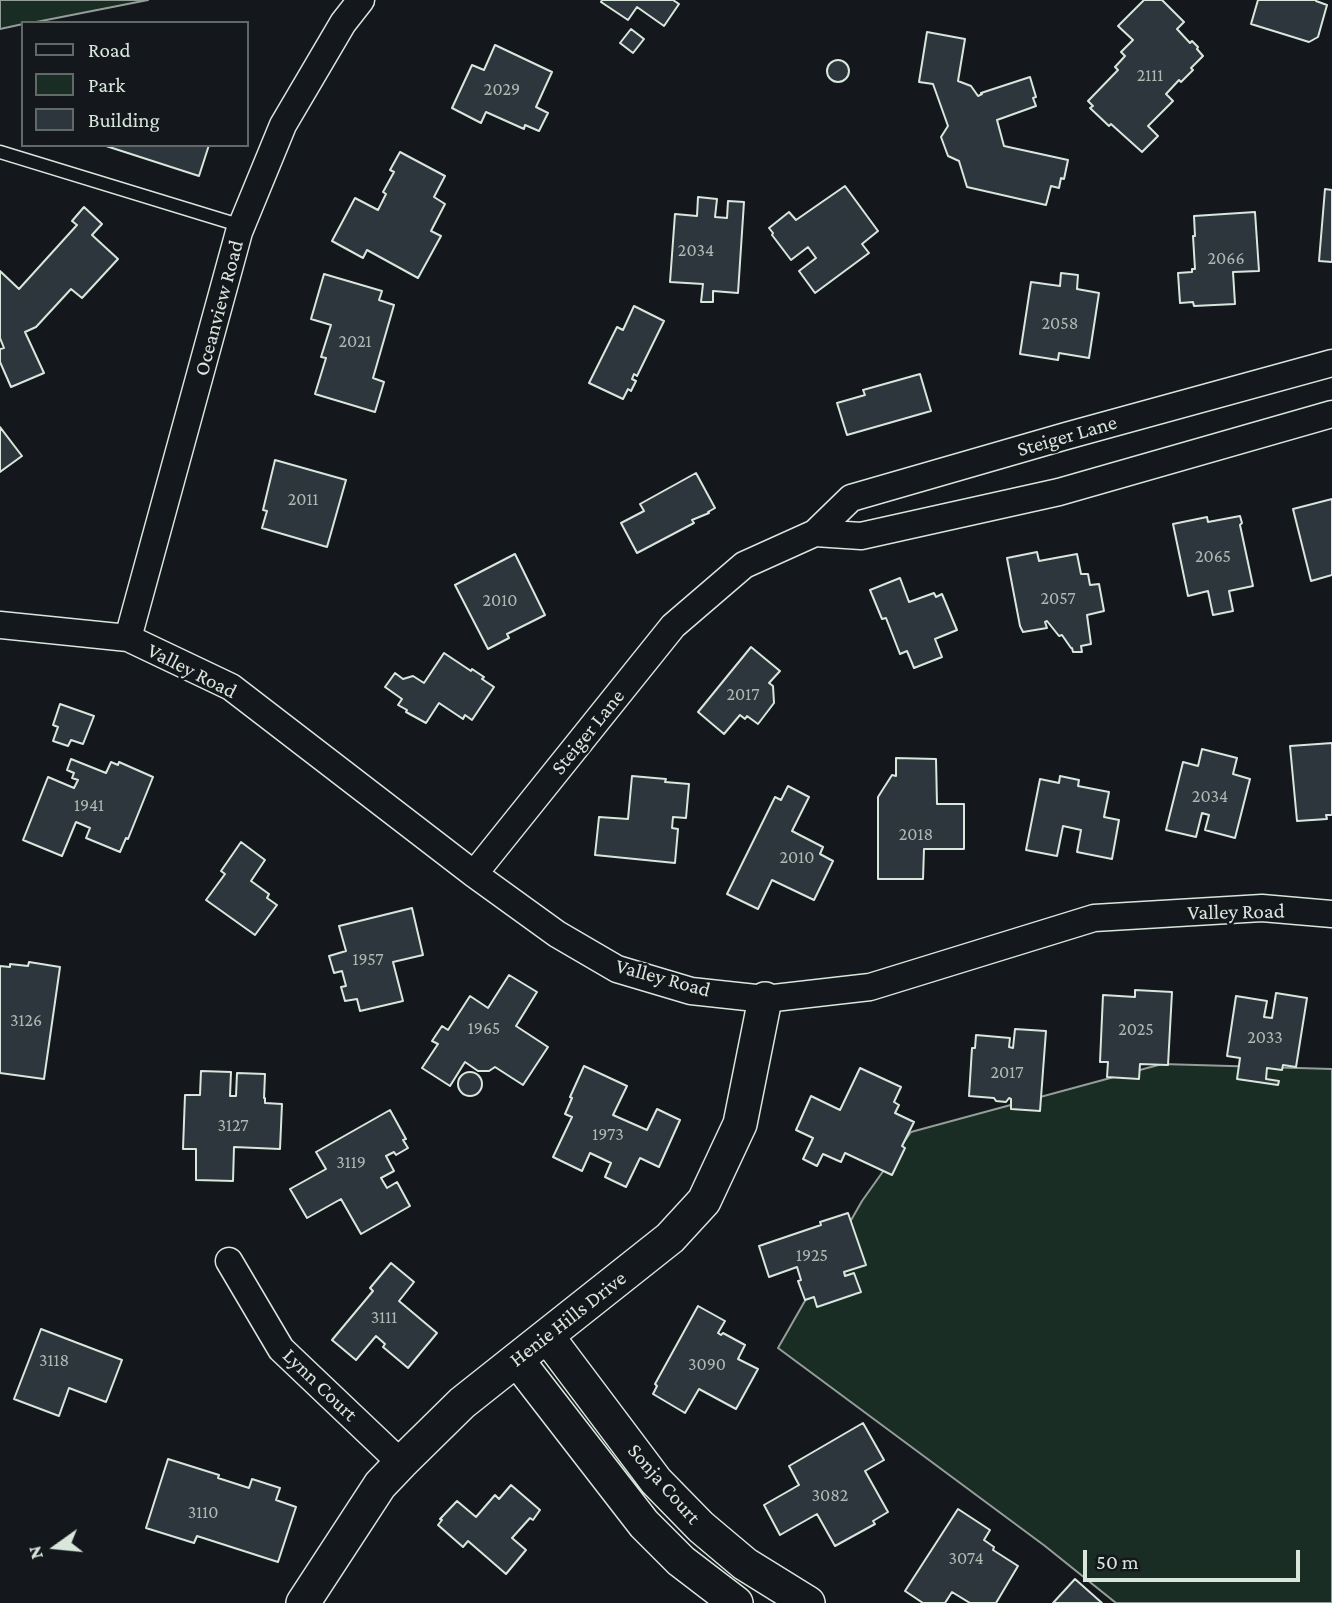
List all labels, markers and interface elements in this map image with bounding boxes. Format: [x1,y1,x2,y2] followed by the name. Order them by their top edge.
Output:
[21,21,248,147] legend
[88,38,131,62] text: Road
[1137,64,1163,86] house number: 2111
[88,73,125,97] text: Park
[484,78,520,100] house number: 2029
[88,108,160,132] text: Building
[189,237,249,379] street label: Oceanview Road
[678,239,714,261] house number: 2034
[1207,247,1245,269] house number: 2066
[1042,312,1078,334] house number: 2058
[338,330,372,352] house number: 2021
[1014,410,1120,462] street label: Steiger Lane
[288,488,318,510] house number: 2011
[1195,545,1231,567] house number: 2065
[1040,587,1076,609] house number: 2057
[483,589,517,611] house number: 2010
[143,638,241,704] street label: Valley Road
[726,683,760,705] house number: 2017
[546,684,630,780] street label: Steiger Lane
[1192,785,1228,807] house number: 2034
[74,794,104,816] house number: 1941
[899,823,933,845] house number: 2018
[780,846,814,868] house number: 2010
[1187,899,1285,925] street label: Valley Road
[352,948,384,970] house number: 1957
[613,953,713,1003] street label: Valley Road
[10,1009,42,1031] house number: 3126
[468,1017,500,1039] house number: 1965
[1118,1018,1154,1040] house number: 2025
[1247,1026,1283,1048] house number: 2033
[990,1061,1024,1083] house number: 2017
[217,1114,249,1136] house number: 3127
[592,1123,624,1145] house number: 1973
[336,1151,366,1173] house number: 3119
[796,1244,828,1266] house number: 1925
[505,1266,631,1372] street label: Henie Hills Drive
[371,1306,397,1328] house number: 3111
[277,1343,363,1427] street label: Lynn Court
[39,1349,69,1371] house number: 3118
[688,1353,726,1375] house number: 3090
[622,1439,706,1529] street label: Sonja Court
[812,1484,848,1506] house number: 3082
[188,1501,218,1523] house number: 3110
[21,1512,91,1582] north arrow
[1087,1536,1304,1580] scale bar
[23,1544,47,1562] text: N
[948,1547,984,1569] house number: 3074
[1096,1550,1139,1574] text: 50 m

